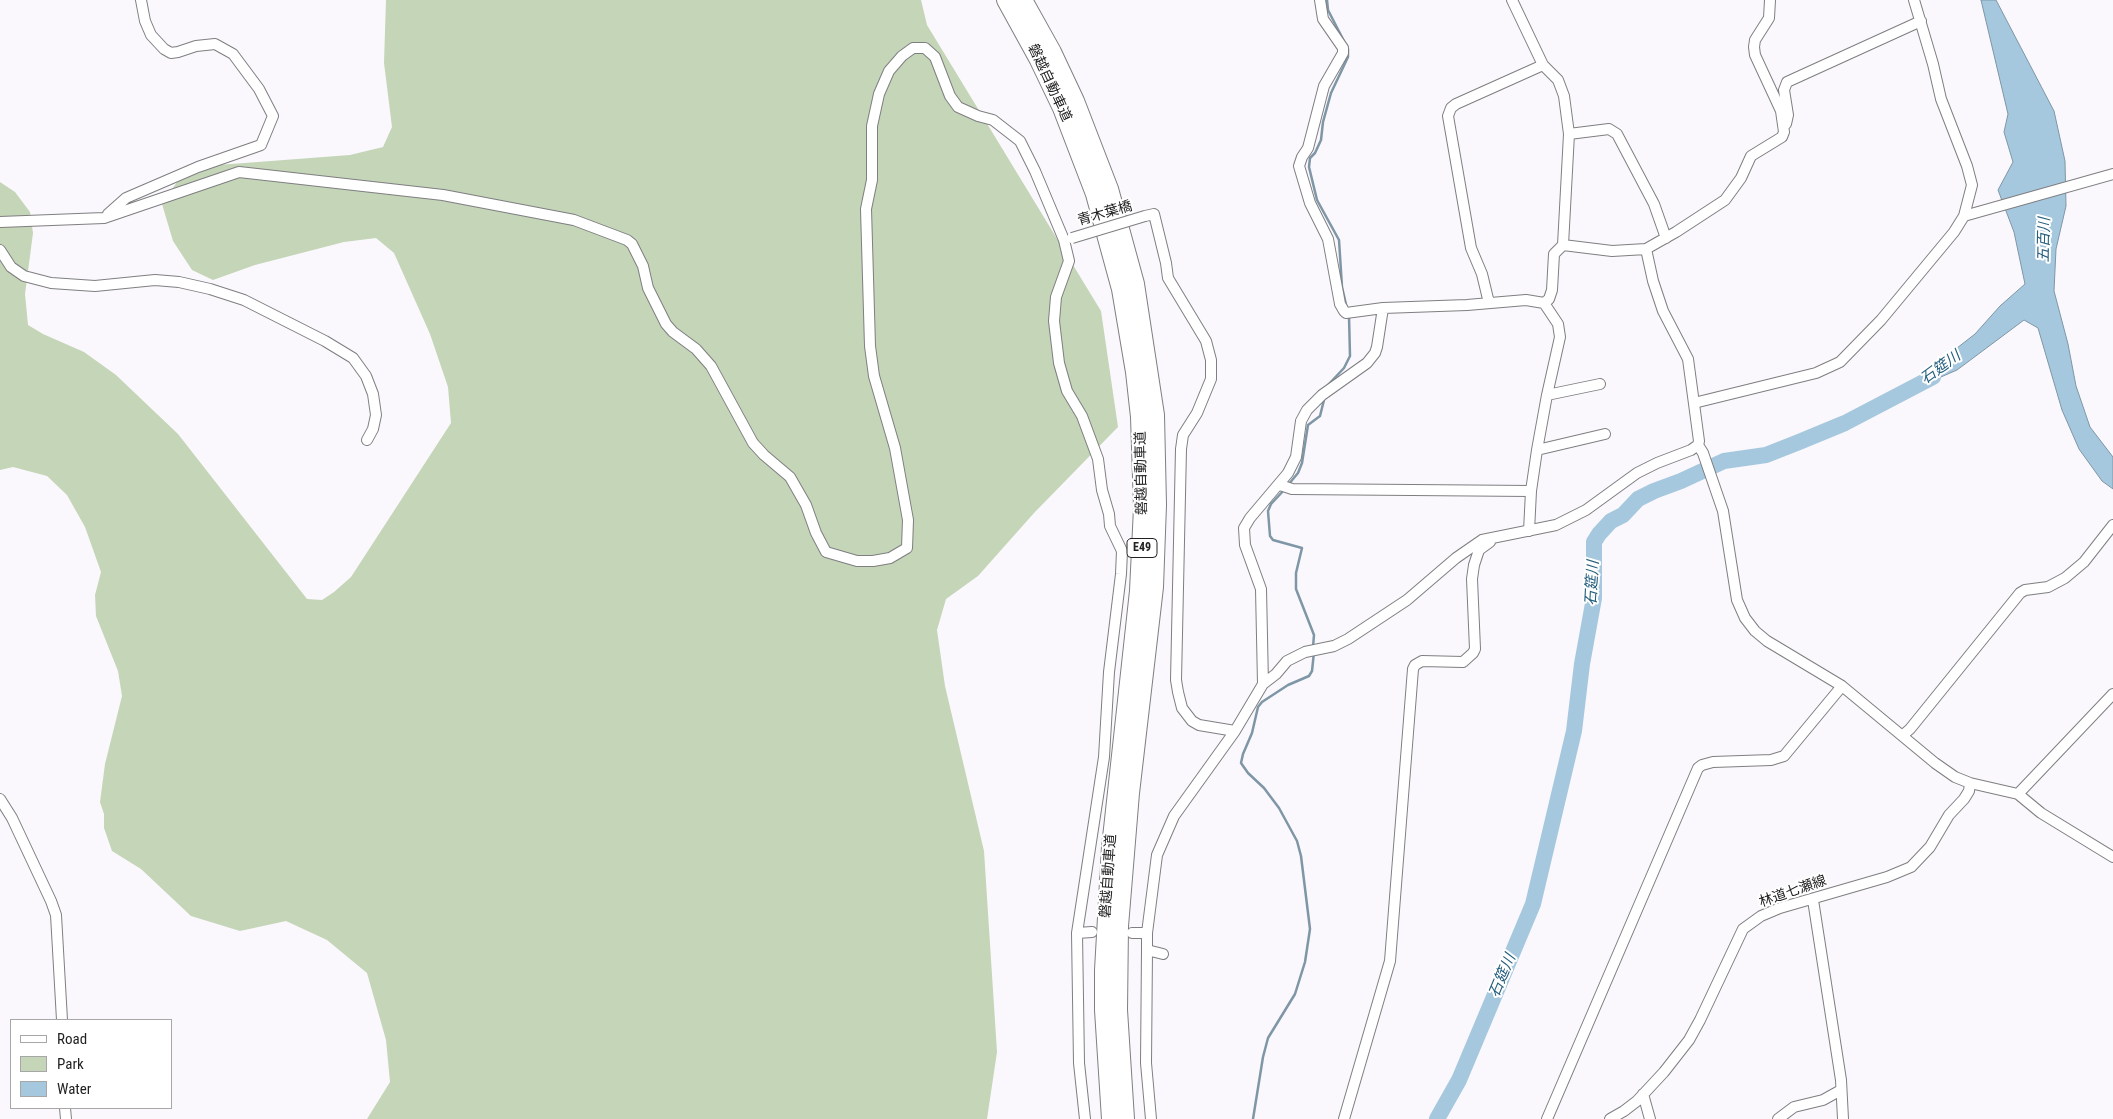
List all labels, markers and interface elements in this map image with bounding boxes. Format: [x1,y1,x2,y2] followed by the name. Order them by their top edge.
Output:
[1024,41,1074,125] street label: 磐越自動車道
[1076,198,1134,230] street label: 青木葉橋
[2036,217,2054,263] water label: 五百川
[1918,347,1964,389] water label: 石筵川
[1133,431,1151,515] street label: 磐越自動車道
[1127,538,1157,558] road number: E49
[1583,560,1603,606] water label: 石筵川
[1098,834,1120,918] street label: 磐越自動車道
[1757,873,1829,911] street label: 林道七瀬線
[1486,952,1520,1000] water label: 石筵川
[10,1019,172,1109] legend
[57,1030,87,1048] text: Road
[57,1055,84,1073] text: Park
[57,1080,91,1098] text: Water

